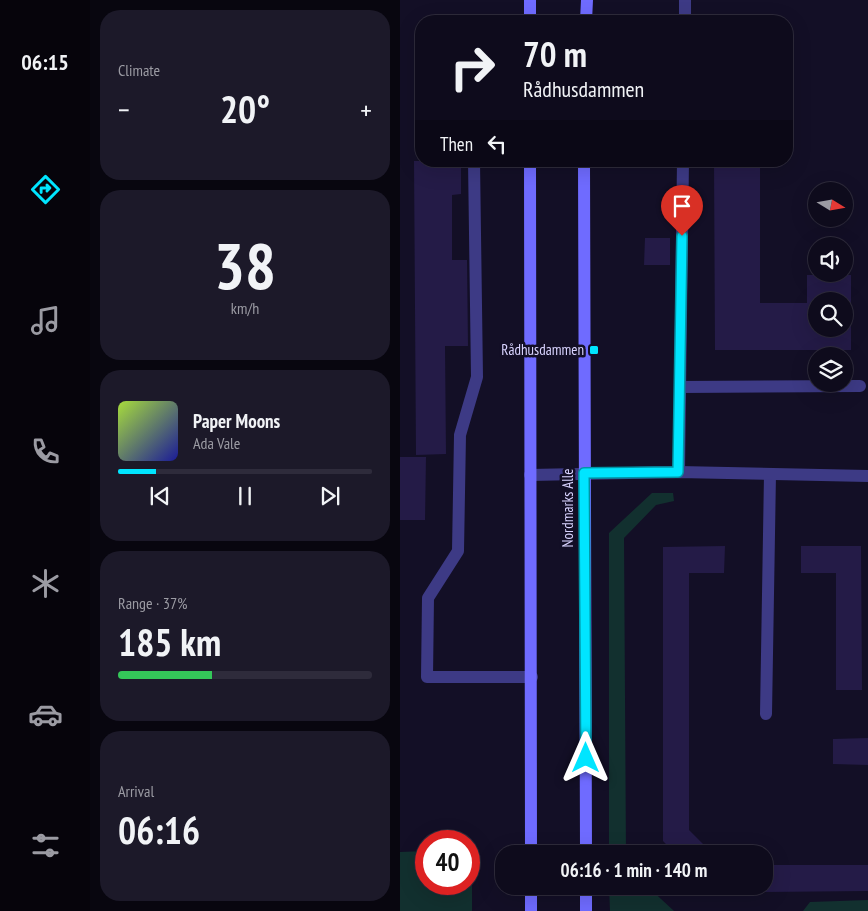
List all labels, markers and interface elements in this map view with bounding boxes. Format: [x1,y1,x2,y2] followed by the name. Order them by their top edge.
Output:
[523,31,587,77] text: 70 m
[440,35,505,100] icon: right
[21,48,69,76] text: 06:15
[118,60,160,80] text: Climate
[523,75,644,103] text: Rådhusdammen
[220,84,270,133] text: 20°
[118,91,130,128] text: −
[360,91,372,128] text: +
[483,130,511,158] icon: left
[440,132,473,156] text: Then
[28,172,63,207] icon: directions
[808,182,852,228] north arrow
[808,182,853,392] map controls
[661,185,703,236] pin
[668,192,696,220] icon: arrive
[214,223,276,307] text: 38
[808,237,853,282] button: sound
[808,292,853,337] button: search
[231,298,259,318] text: km/h
[28,303,63,338] icon: music
[501,340,584,359] place label: Rådhusdammen
[588,344,600,356] marker: Rådhusdammen
[808,347,853,392] button: layers
[193,409,280,433] text: Paper Moons
[193,433,240,453] text: Ada Vale
[28,434,63,469] icon: phone
[558,469,577,547] street label: Nordmarks Alle
[146,482,174,510] icon: previous
[231,482,259,510] icon: pause
[316,482,344,510] icon: next
[28,566,63,601] icon: climate
[118,593,187,613] text: Range · 37%
[118,617,221,666] text: 185 km
[28,697,63,732] icon: car
[559,731,611,783] position arrow
[118,781,154,801] text: Arrival
[118,805,200,854] text: 06:16
[28,828,63,863] icon: filters
[415,830,480,895] speed limit sign: 40
[561,858,707,882] text: 06:16 · 1 min · 140 m

